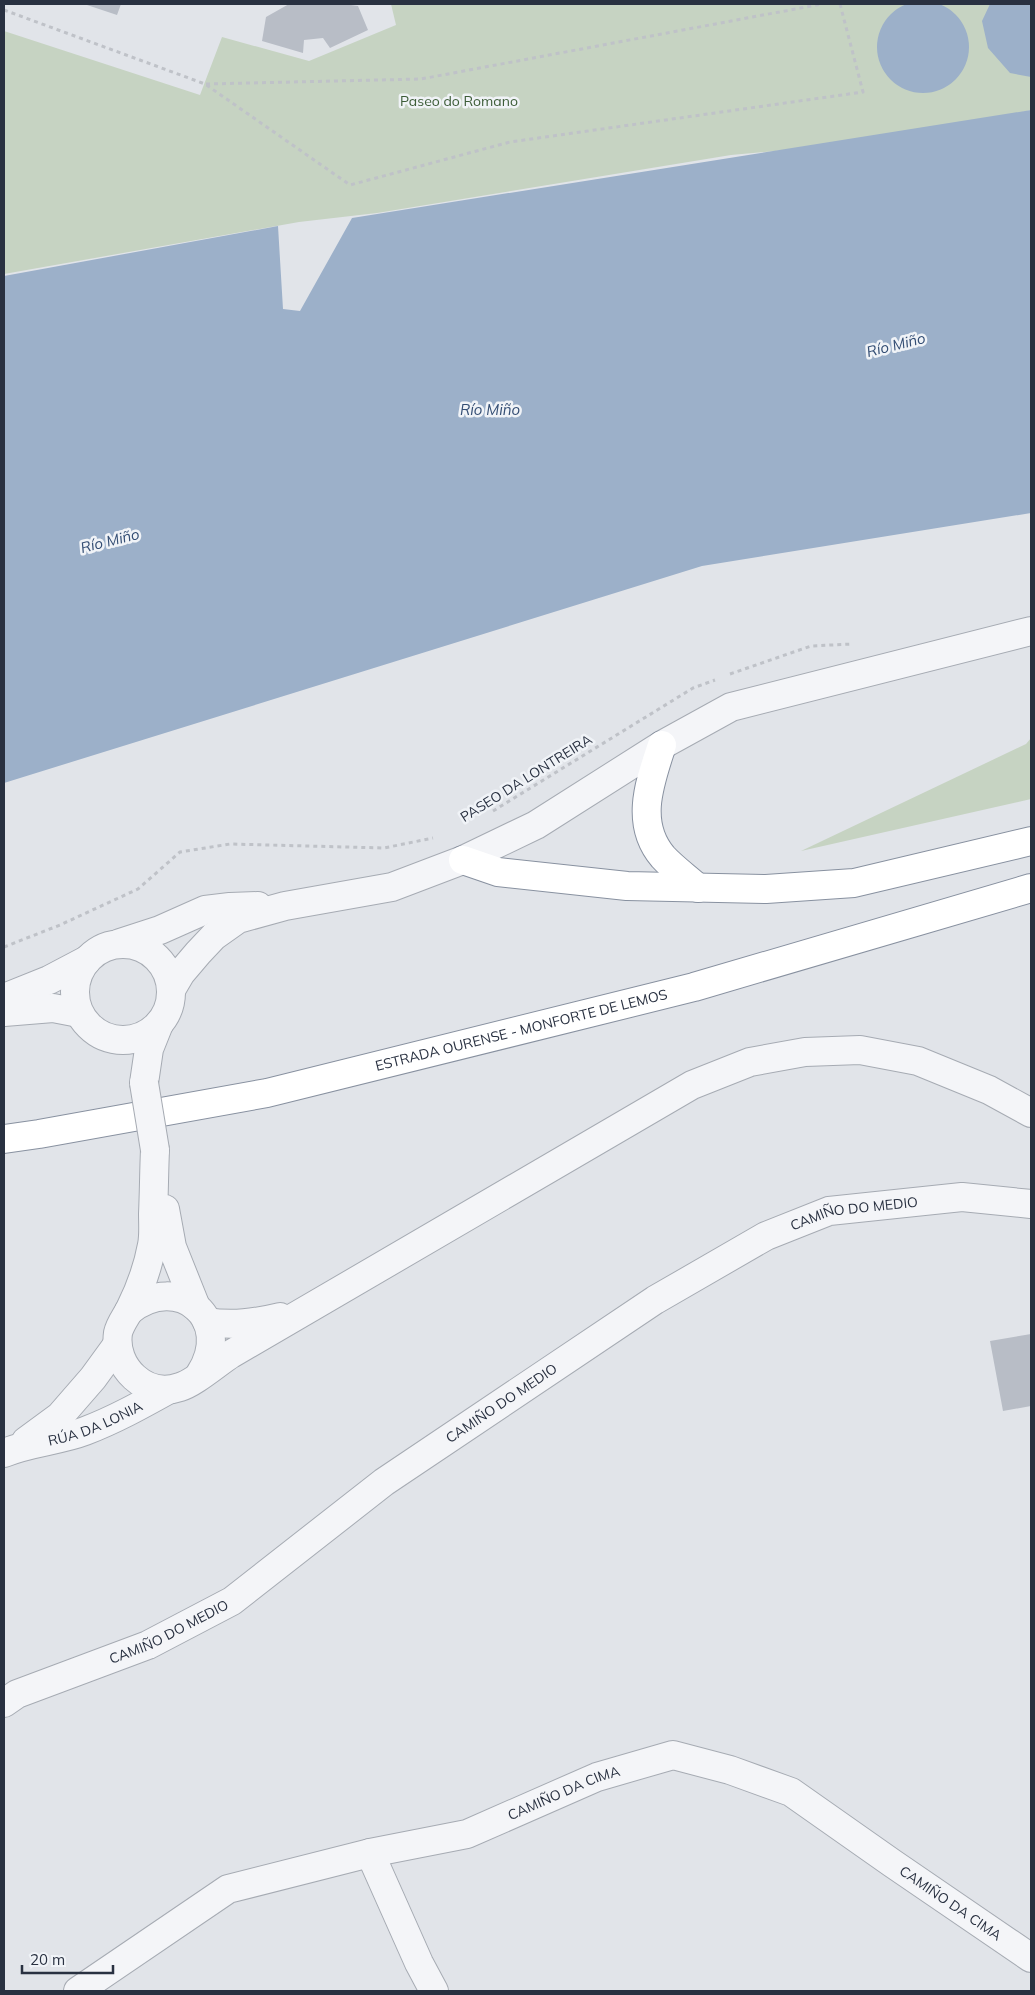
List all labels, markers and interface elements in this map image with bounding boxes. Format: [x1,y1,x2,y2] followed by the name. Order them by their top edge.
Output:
[400,92,518,110] park label: Paseo do Romano
[864,328,928,361] water label: Río Miño
[460,400,521,419] water label: Río Miño
[78,524,142,557] water label: Río Miño
[457,730,596,826] street label: PASEO DA LONTREIRA
[373,985,669,1075] street label: ESTRADA OURENSE - MONFORTE DE LEMOS
[788,1193,919,1235] street label: CAMIÑO DO MEDIO
[442,1359,561,1447] street label: CAMIÑO DO MEDIO
[46,1396,146,1450] street label: RÚA DA LONIA
[107,1596,231,1668] street label: CAMIÑO DO MEDIO
[505,1762,623,1824] street label: CAMIÑO DA CIMA
[896,1862,1006,1945] street label: CAMIÑO DA CIMA
[22,1942,114,1974] scale bar
[30,1950,65,1969] text: 20 m

